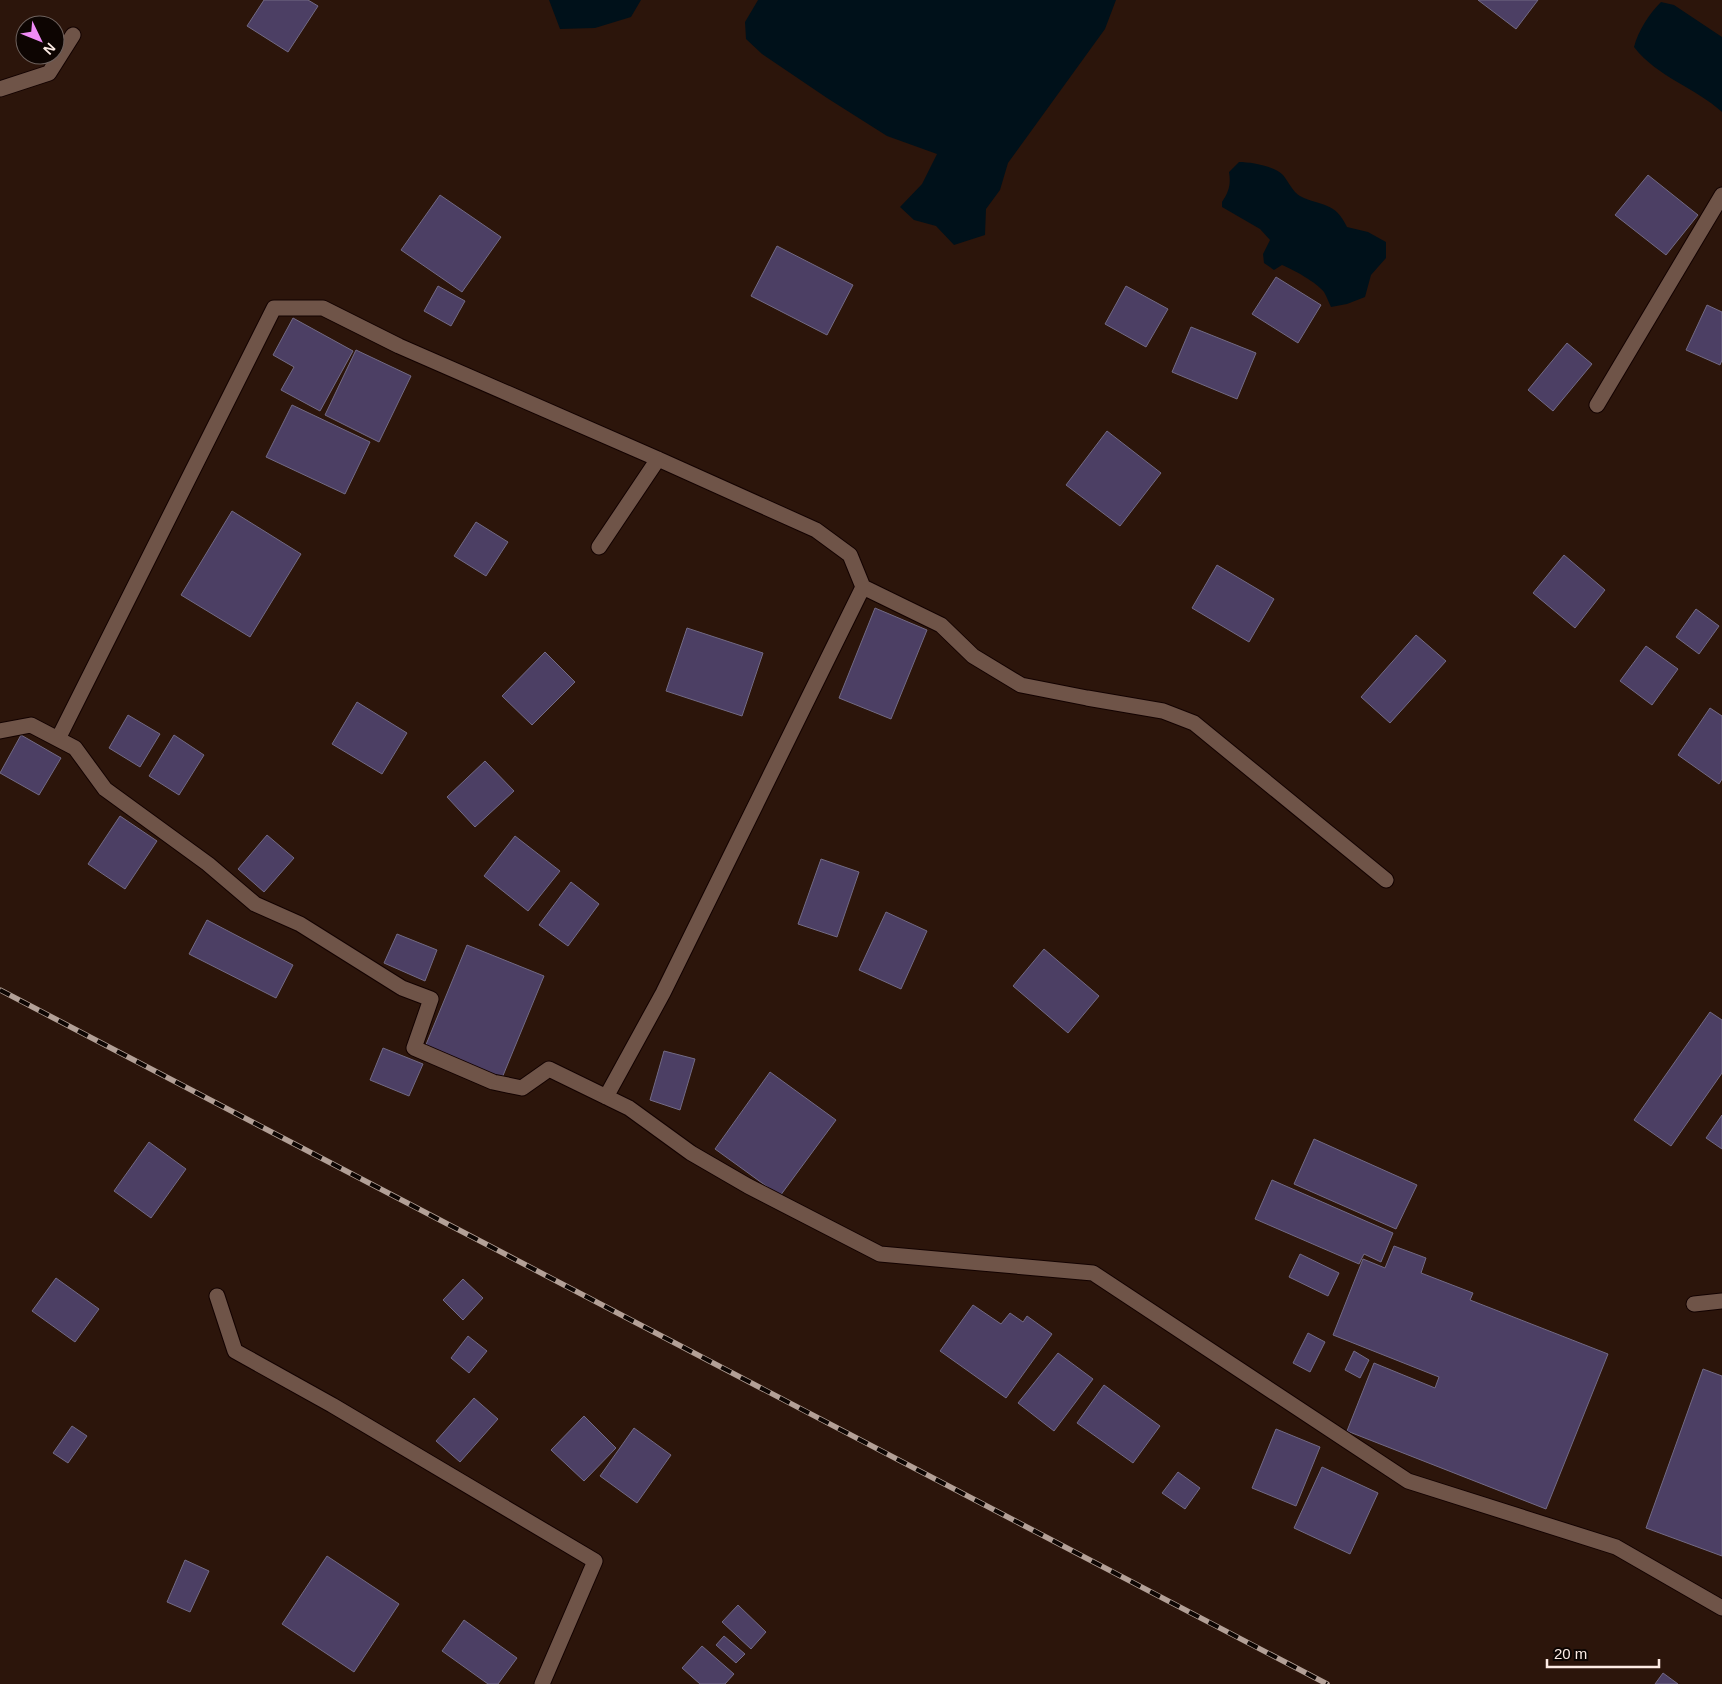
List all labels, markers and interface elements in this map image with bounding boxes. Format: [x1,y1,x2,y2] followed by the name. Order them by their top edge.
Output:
[15,15,65,65] north arrow
[40,40,59,58] text: N
[1547,1636,1660,1668] scale bar
[1554,1645,1587,1662] text: 20 m

